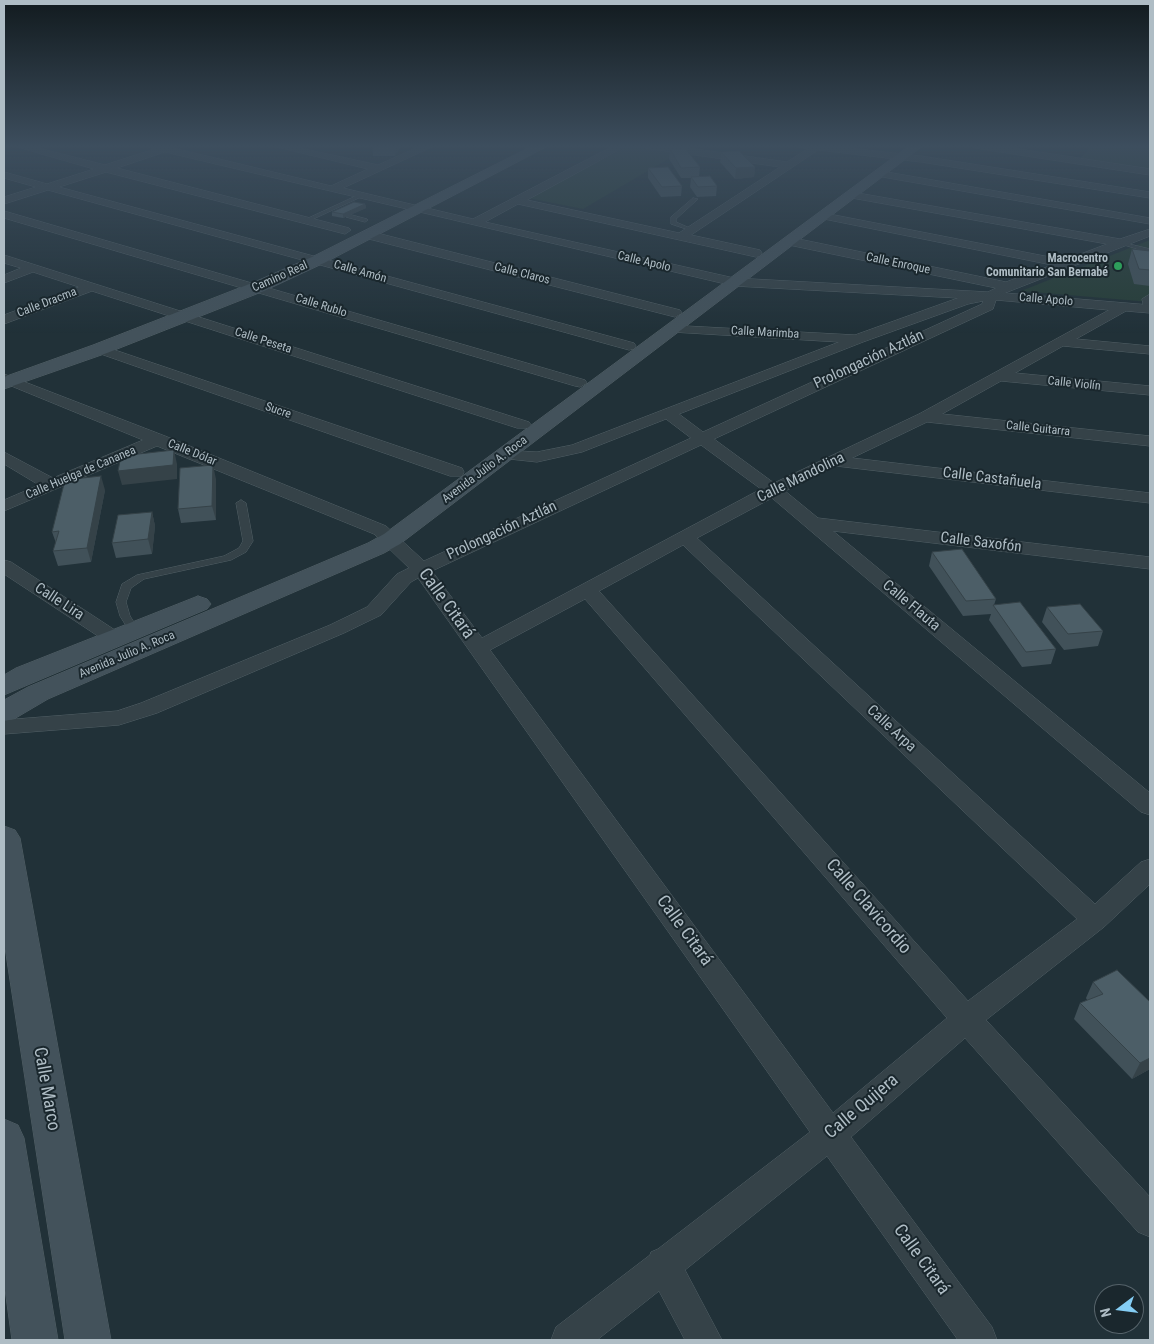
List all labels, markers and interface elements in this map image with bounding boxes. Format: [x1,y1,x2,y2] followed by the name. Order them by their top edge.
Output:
[616,249,672,275] street label: Calle Apolo
[865,250,931,278] street label: Calle Enroque
[986,252,1108,280] place label: Macrocentro Comunitario San Bernabé
[250,258,310,296] street label: Camino Real
[332,258,388,286] street label: Calle Amón
[493,260,551,288] street label: Calle Claros
[1112,260,1124,272] marker: Macrocentro Comunitario San Bernabé
[15,285,79,321] street label: Calle Dracma
[1018,290,1074,310] street label: Calle Apolo
[293,291,349,321] street label: Calle Rublo
[730,324,800,342] street label: Calle Marimba
[233,325,293,357] street label: Calle Peseta
[811,327,927,393] street label: Prolongación Aztlán
[1047,374,1101,394] street label: Calle Violín
[263,400,293,422] street label: Sucre
[1005,418,1071,440] street label: Calle Guitarra
[440,433,530,507] street label: Avenida Julio A. Roca
[165,437,219,469] street label: Calle Dólar
[24,443,138,503] street label: Calle Huelga de Cananea
[754,449,848,507] street label: Calle Mandolina
[942,464,1042,494] street label: Calle Castañuela
[444,498,560,564] street label: Prolongación Aztlán
[939,529,1023,557] street label: Calle Saxofón
[413,565,479,643] street label: Calle Citará
[878,577,944,635] street label: Calle Flauta
[31,579,87,625] street label: Calle Lira
[77,628,177,682] street label: Avenida Julio A. Roca
[863,702,919,756] street label: Calle Arpa
[821,855,915,959] street label: Calle Clavicordio
[651,892,717,970] street label: Calle Citará
[28,1045,64,1133] street label: Calle Marco
[821,1070,903,1144] street label: Calle Quijera
[888,1221,954,1299] street label: Calle Citará
[1094,1284,1144,1334] north arrow
[1097,1306,1114,1319] text: N

